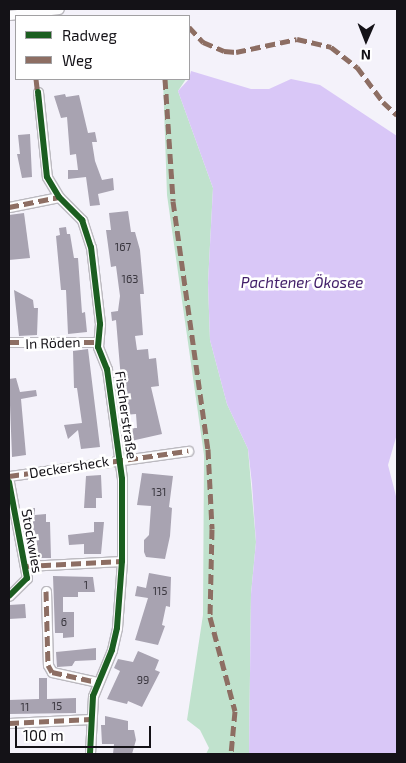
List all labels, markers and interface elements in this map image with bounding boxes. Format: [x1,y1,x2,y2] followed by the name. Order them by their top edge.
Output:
[15,15,190,80] legend
[341,15,391,65] north arrow
[62,26,117,44] text: Radweg
[361,47,371,64] text: N
[62,51,92,69] text: Weg
[115,240,131,254] house number: 167
[122,272,138,286] house number: 163
[241,274,363,292] water label: Pachtener Ökosee
[25,334,81,352] street label: In Röden
[111,370,141,460] street label: Fischerstraße
[28,452,110,482] street label: Deckersheck
[152,485,166,499] house number: 131
[18,508,46,574] street label: Stockwies
[84,578,88,592] house number: 1
[153,584,167,598] house number: 115
[61,615,67,629] house number: 6
[137,673,149,687] house number: 99
[52,699,62,713] house number: 15
[21,700,29,714] house number: 11
[18,716,154,748] scale bar
[23,726,64,744] text: 100 m

